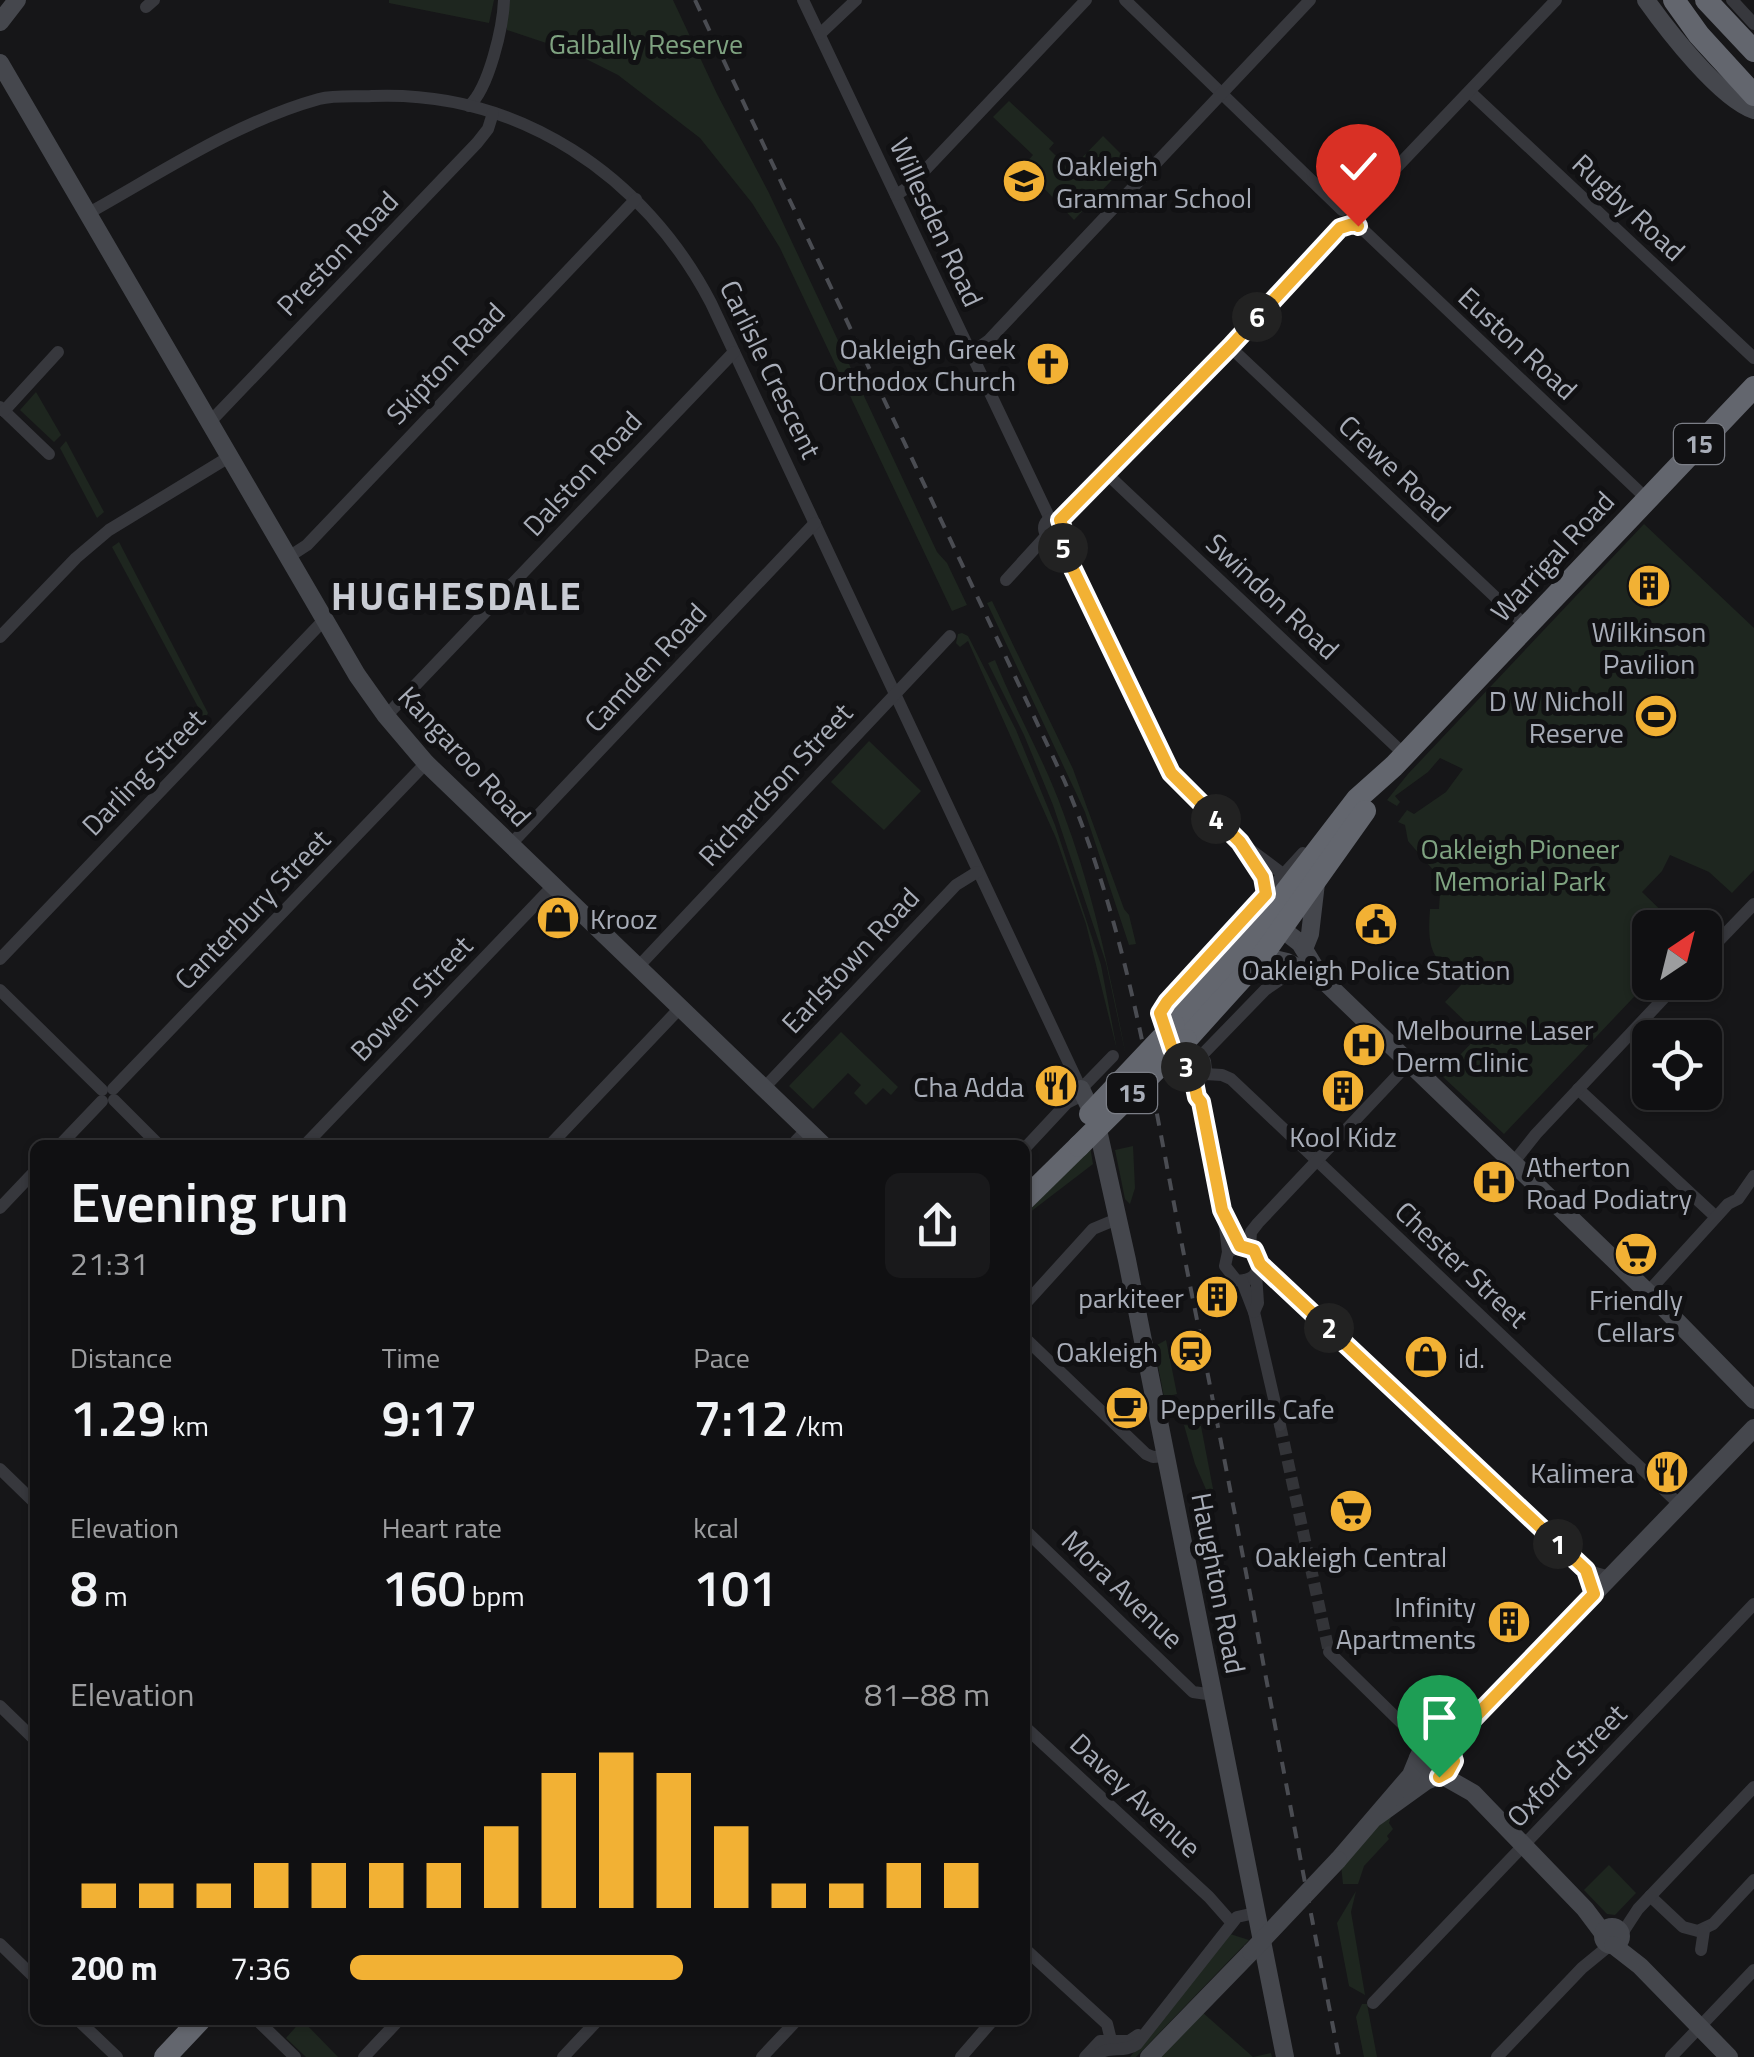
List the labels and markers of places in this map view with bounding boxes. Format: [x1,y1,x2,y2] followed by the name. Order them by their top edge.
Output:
[1316,124,1401,227] pin
[1056,144,1252,219] place label: Oakleigh Grammar School
[1001,158,1047,204] school or university icon: Oakleigh Grammar School
[1232,292,1282,342] pin: 6
[818,327,1016,402] place label: Oakleigh Greek Orthodox Church
[1025,341,1071,387] church icon: Oakleigh Greek Orthodox Church
[1038,523,1088,573] pin: 5
[1626,563,1672,609] building icon: Wilkinson Pavilion
[1592,610,1706,685] place label: Wilkinson Pavilion
[1489,679,1624,754] place label: D W Nicholl Reserve
[1633,693,1679,739] sports icon: D W Nicholl Reserve
[1191,794,1241,844] pin: 4
[535,895,581,941] shop icon: Krooz
[590,897,657,940] place label: Krooz
[1353,901,1399,947] public building icon: Oakleigh Police Station
[1241,948,1511,991] place label: Oakleigh Police Station
[1396,1008,1594,1083] place label: Melbourne Laser Derm Clinic
[1341,1022,1387,1068] hospital icon: Melbourne Laser Derm Clinic
[1161,1042,1211,1092] pin: 3
[1033,1063,1079,1109] restaurant icon: Cha Adda
[913,1065,1024,1108] place label: Cha Adda
[1320,1068,1366,1114] building icon: Kool Kidz
[1289,1115,1397,1158] place label: Kool Kidz
[1526,1145,1692,1220] place label: Atherton Road Podiatry
[1471,1159,1517,1205] hospital icon: Atherton Road Podiatry
[1613,1231,1659,1277] supermarket icon: Friendly Cellars
[1194,1274,1240,1320] building icon: parkiteer
[1078,1276,1184,1319] place label: parkiteer
[1589,1278,1683,1353] place label: Friendly Cellars
[1304,1303,1354,1353] pin: 2
[1168,1328,1214,1374] station icon: Oakleigh
[1056,1330,1158,1373] place label: Oakleigh
[1403,1334,1449,1380] shop icon: id.
[1458,1336,1485,1379] place label: id.
[1104,1385,1150,1431] cafe icon: Pepperills Cafe
[1160,1387,1335,1430] place label: Pepperills Cafe
[1644,1449,1690,1495] restaurant icon: Kalimera
[1530,1451,1634,1494] place label: Kalimera
[1328,1488,1374,1534] supermarket icon: Oakleigh Central
[1533,1519,1583,1569] pin: 1
[1255,1535,1447,1578] place label: Oakleigh Central
[1336,1585,1476,1660] place label: Infinity Apartments
[1486,1599,1532,1645] building icon: Infinity Apartments
[1397,1675,1482,1778] pin

